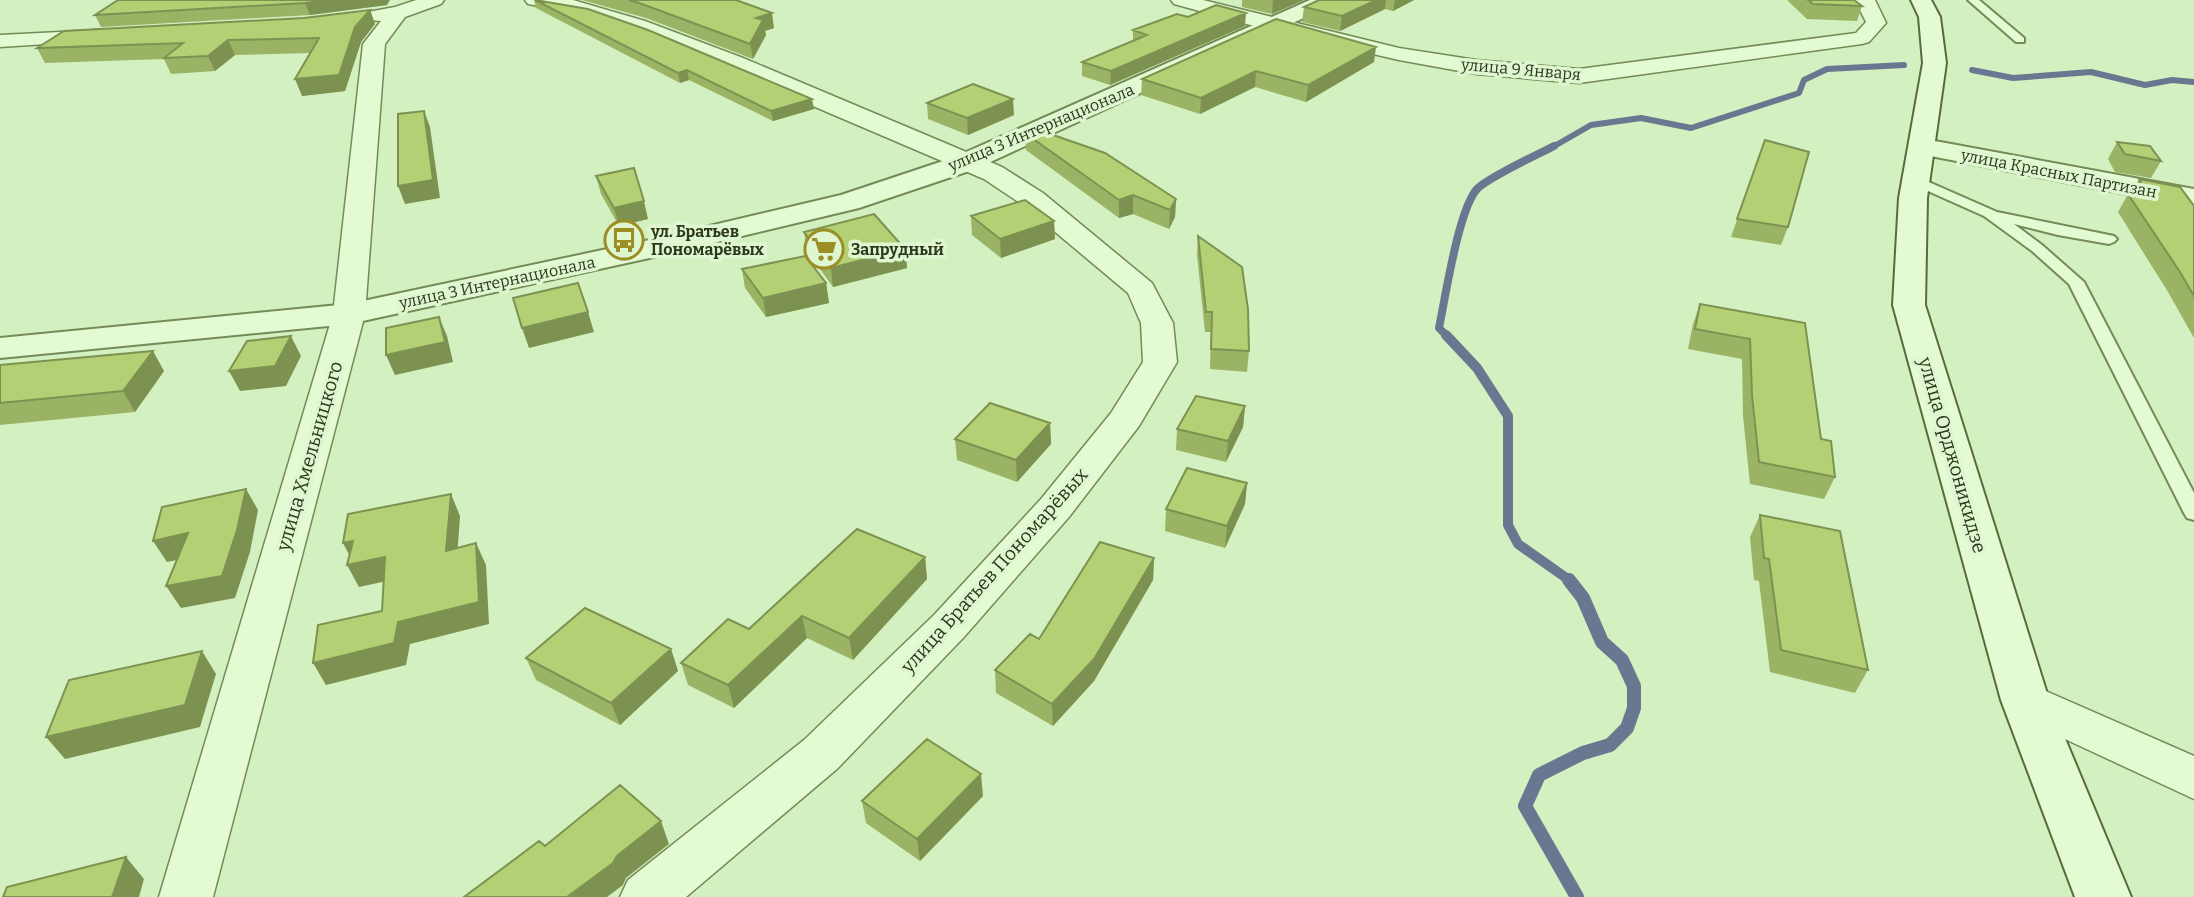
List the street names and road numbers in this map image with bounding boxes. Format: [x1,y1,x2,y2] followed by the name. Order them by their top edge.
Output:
[1459,55,1582,84] street label: улица 9 Января
[945,80,1137,176] street label: улица 3 Интернационала
[1958,145,2158,202] street label: улица Красных Партизан
[396,252,597,313] street label: улица 3 Интернационала
[1913,354,1991,556] street label: улица Орджоникидзе
[271,359,348,555] street label: улица Хмельницкого
[896,463,1093,678] street label: улица Братьев Пономарёвых

